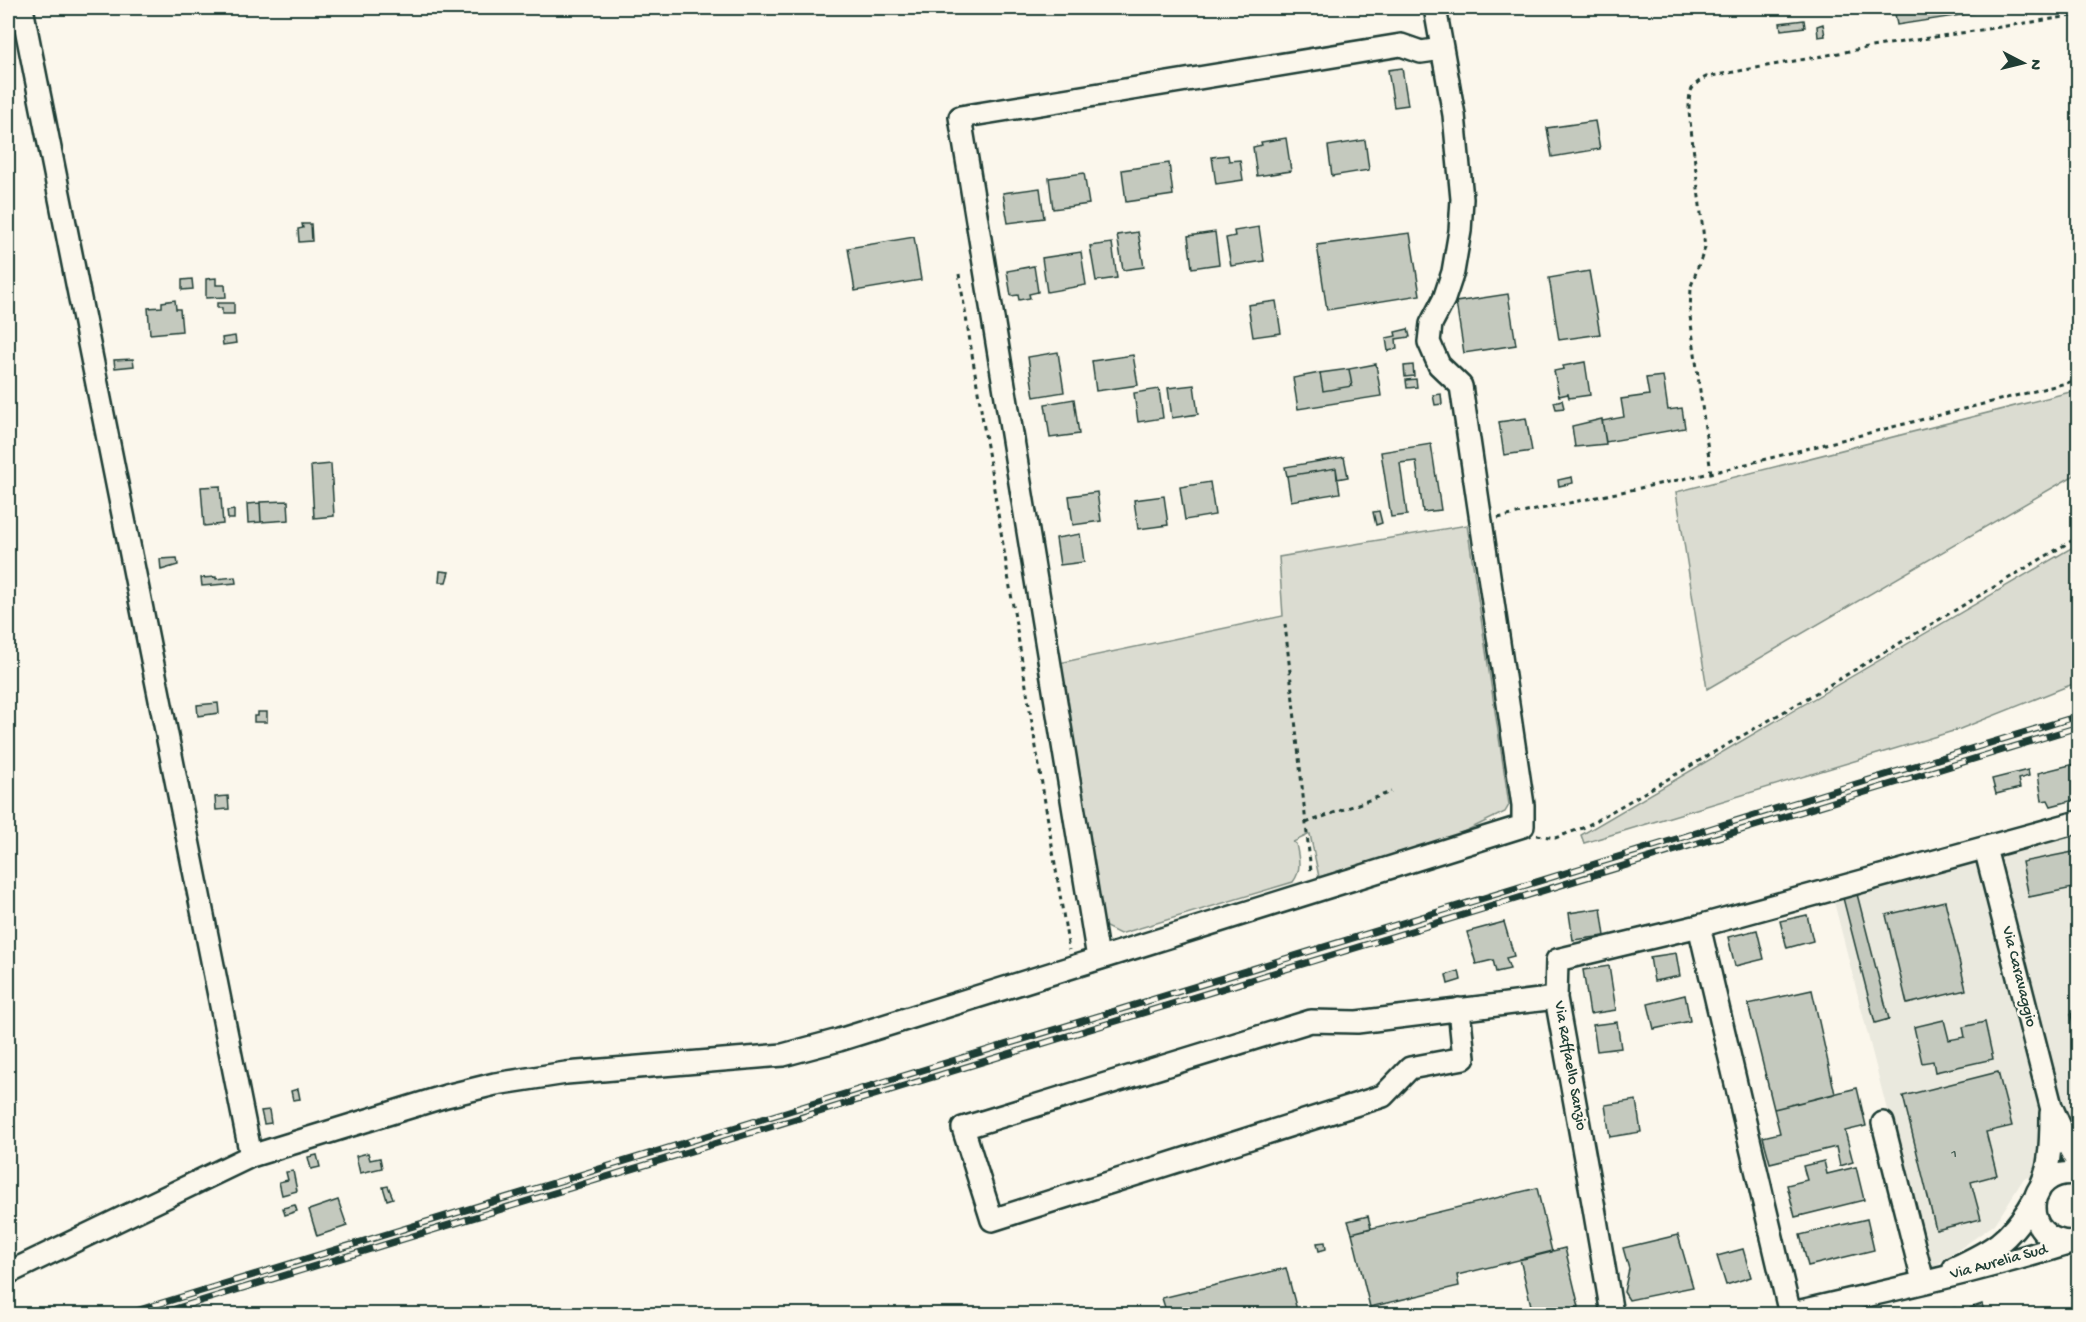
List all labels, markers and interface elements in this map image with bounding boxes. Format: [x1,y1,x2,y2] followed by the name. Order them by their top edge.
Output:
[1993,33,2053,93] north arrow
[2024,58,2044,71] text: N
[1996,924,2040,1029] street label: Via Caravaggio
[1548,999,1590,1132] street label: Via Raffaello Sanzio
[1950,1146,1957,1163] house number: 1
[1947,1240,2051,1285] street label: Via Aurelia Sud

